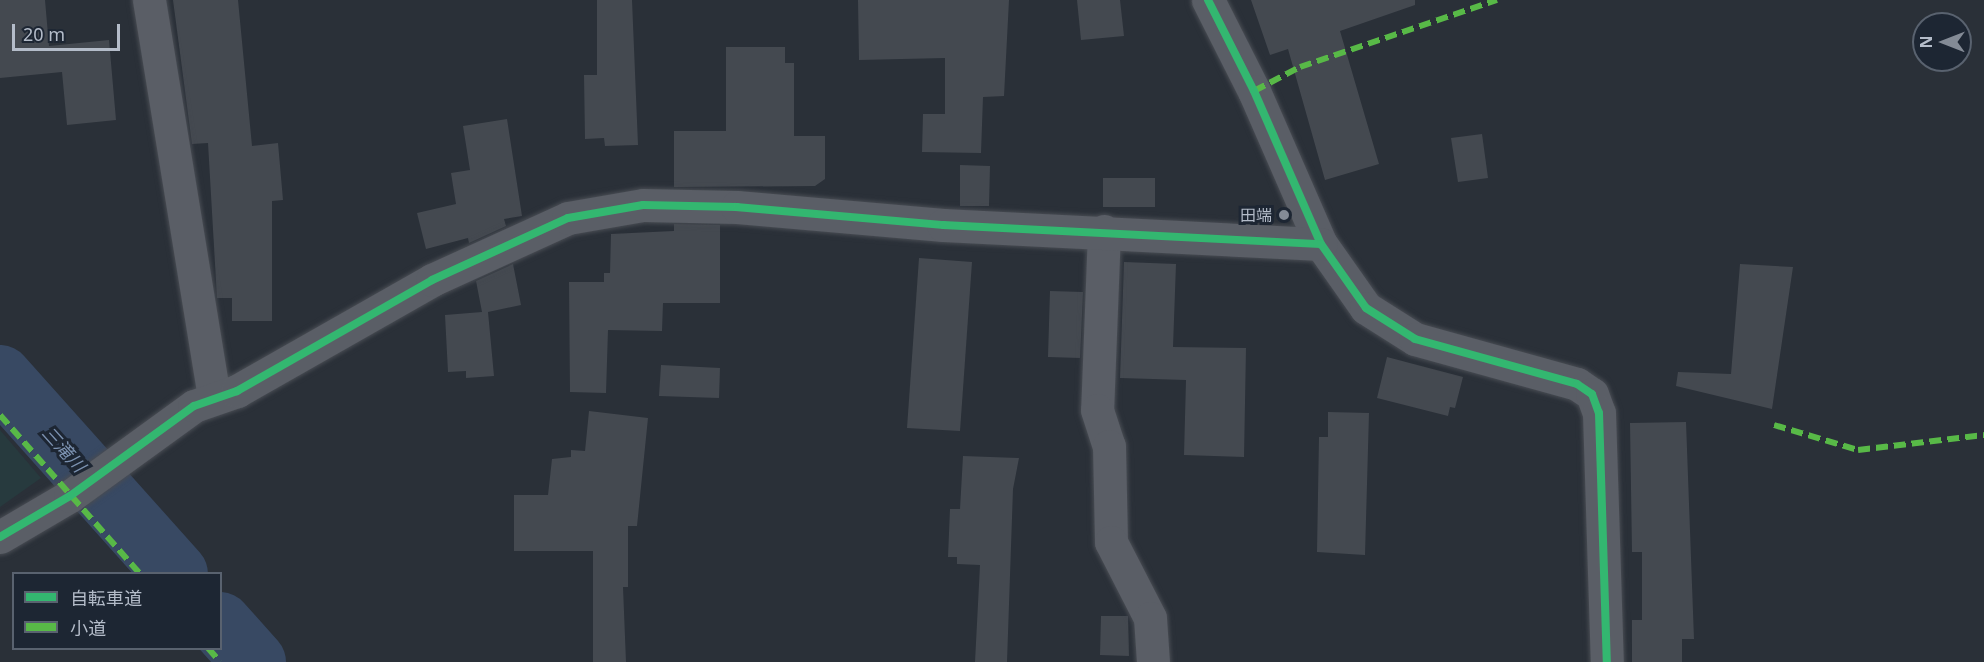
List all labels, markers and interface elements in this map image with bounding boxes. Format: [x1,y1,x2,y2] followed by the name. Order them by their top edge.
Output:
[15,12,123,50] scale bar
[1912,12,1972,72] north arrow
[23,22,65,46] text: 20 m
[1915,36,1937,49] text: N
[1240,205,1272,225] place label: 田端
[1277,208,1291,222] marker: 田端
[38,422,90,476] water label: 三滝川
[12,572,222,650] legend
[70,586,142,610] text: 自転車道
[70,616,106,640] text: 小道

